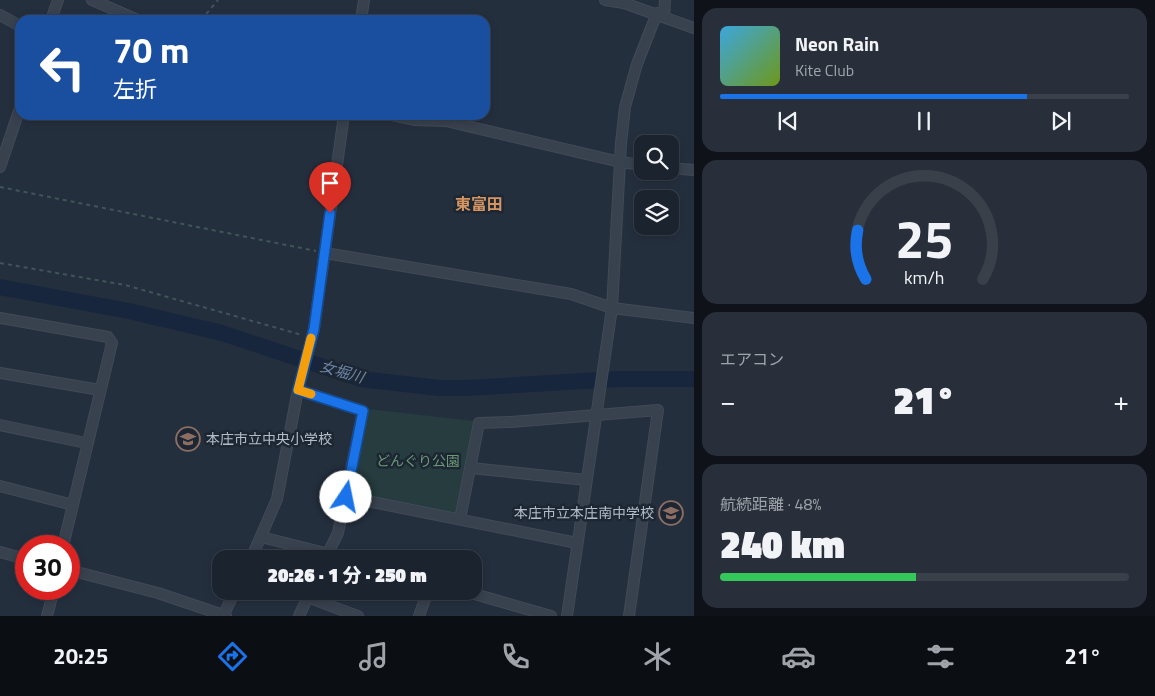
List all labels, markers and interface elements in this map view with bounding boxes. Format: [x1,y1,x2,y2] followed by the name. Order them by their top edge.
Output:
[113,23,189,77] text: 70 m
[795,29,879,58] text: Neon Rain
[30,35,95,100] icon: left
[795,58,854,82] text: Kite Club
[113,72,157,106] text: 左折
[774,107,802,135] icon: previous
[910,107,938,135] icon: pause
[1047,107,1075,135] icon: next
[634,135,679,235] map controls
[634,135,679,180] button: search
[309,162,351,213] pin
[316,169,344,197] icon: arrive
[634,190,679,235] button: layers
[455,192,503,216] district label: 東富田
[895,199,954,278] text: 25
[904,264,945,291] text: km/h
[720,347,784,371] text: エアコン
[317,354,369,389] water label: 女堀川
[893,371,956,429] text: 21°
[720,379,736,422] text: −
[1113,379,1129,422] text: +
[175,426,201,452] school or university icon: 本庄市立中央小学校
[206,428,332,449] place label: 本庄市立中央小学校
[376,450,460,471] park label: どんぐり公園
[319,470,371,522] position arrow
[720,492,821,516] text: 航続距離 · 48%
[658,500,684,526] school or university icon: 本庄市立本庄南中学校
[514,502,654,523] place label: 本庄市立本庄南中学校
[720,515,845,573] text: 240 km
[15,535,80,600] speed limit sign: 30
[267,560,427,589] text: 20:26 · 1 分 · 250 m
[53,639,108,673] text: 20:25
[215,639,250,674] icon: directions
[356,639,391,674] icon: music
[498,639,533,674] icon: phone
[640,639,675,674] icon: climate
[781,639,816,674] icon: car
[923,639,958,674] icon: filters
[1065,639,1102,673] text: 21°

